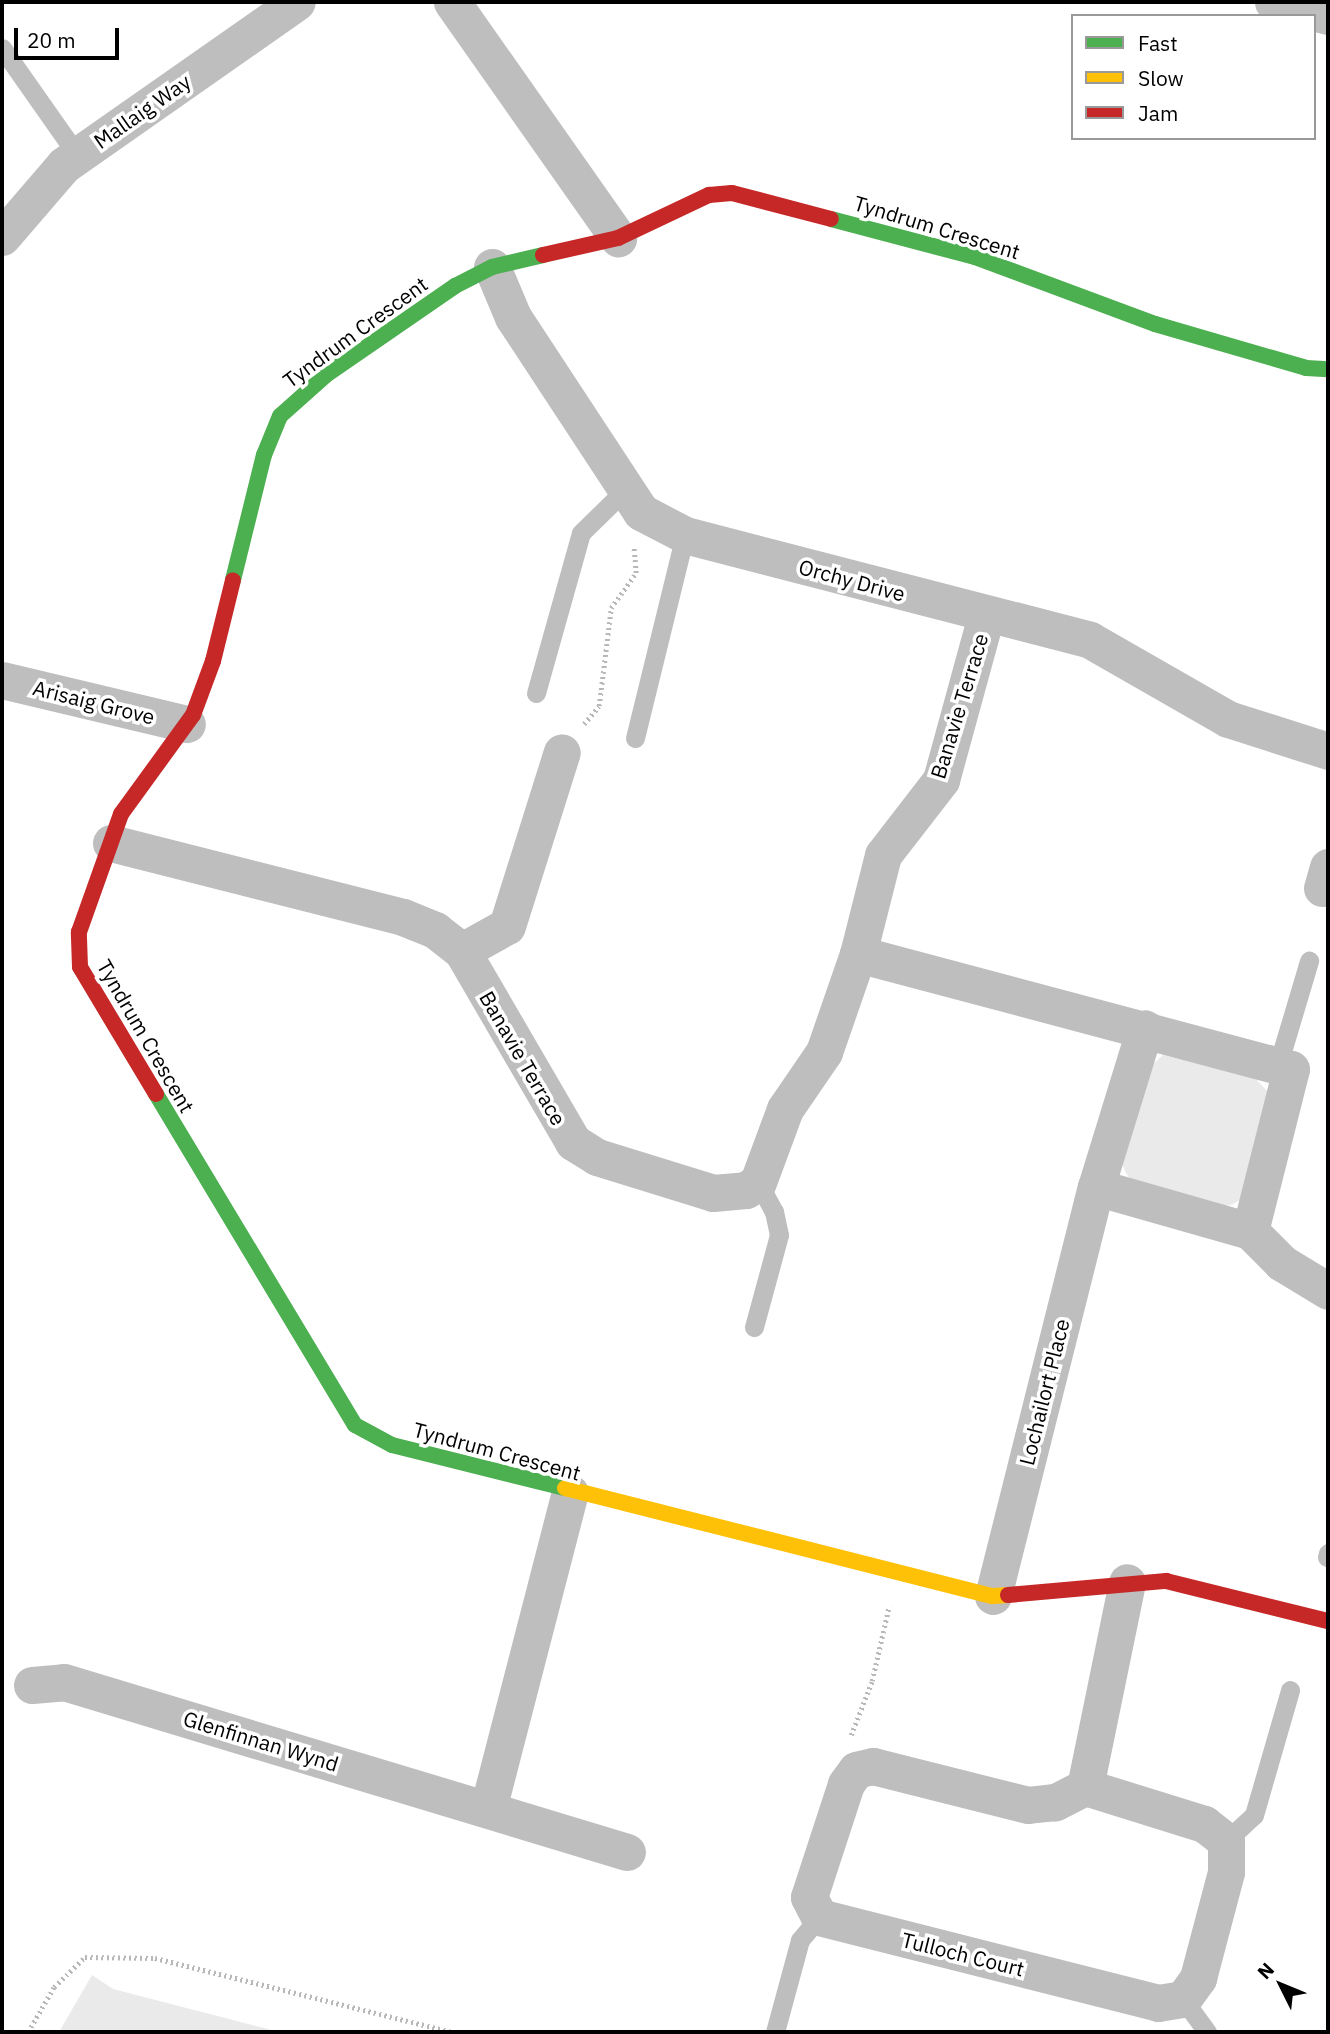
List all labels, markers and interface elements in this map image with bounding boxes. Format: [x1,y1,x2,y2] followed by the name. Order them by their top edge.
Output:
[18,14,122,58] scale bar
[1071,14,1316,140] legend
[27,26,76,54] text: 20 m
[1138,29,1178,57] text: Fast
[1138,64,1184,92] text: Slow
[89,69,195,153] street label: Mallaig Way
[1138,99,1178,127] text: Jam
[851,190,1023,264] street label: Tyndrum Crescent
[278,271,432,393] street label: Tyndrum Crescent
[796,554,908,606] street label: Orchy Drive
[925,630,993,782] street label: Banavie Terrace
[30,675,158,729] street label: Arisaig Grove
[92,955,200,1117] street label: Tyndrum Crescent
[474,986,572,1130] street label: Banavie Terrace
[1014,1316,1074,1468] street label: Lochailort Place
[411,1417,583,1485] street label: Tyndrum Crescent
[180,1705,342,1777] street label: Glenfinnan Wynd
[899,1927,1027,1981] street label: Tulloch Court
[1246,1950,1316,2020] north arrow
[1252,1957,1279,1984] text: N

